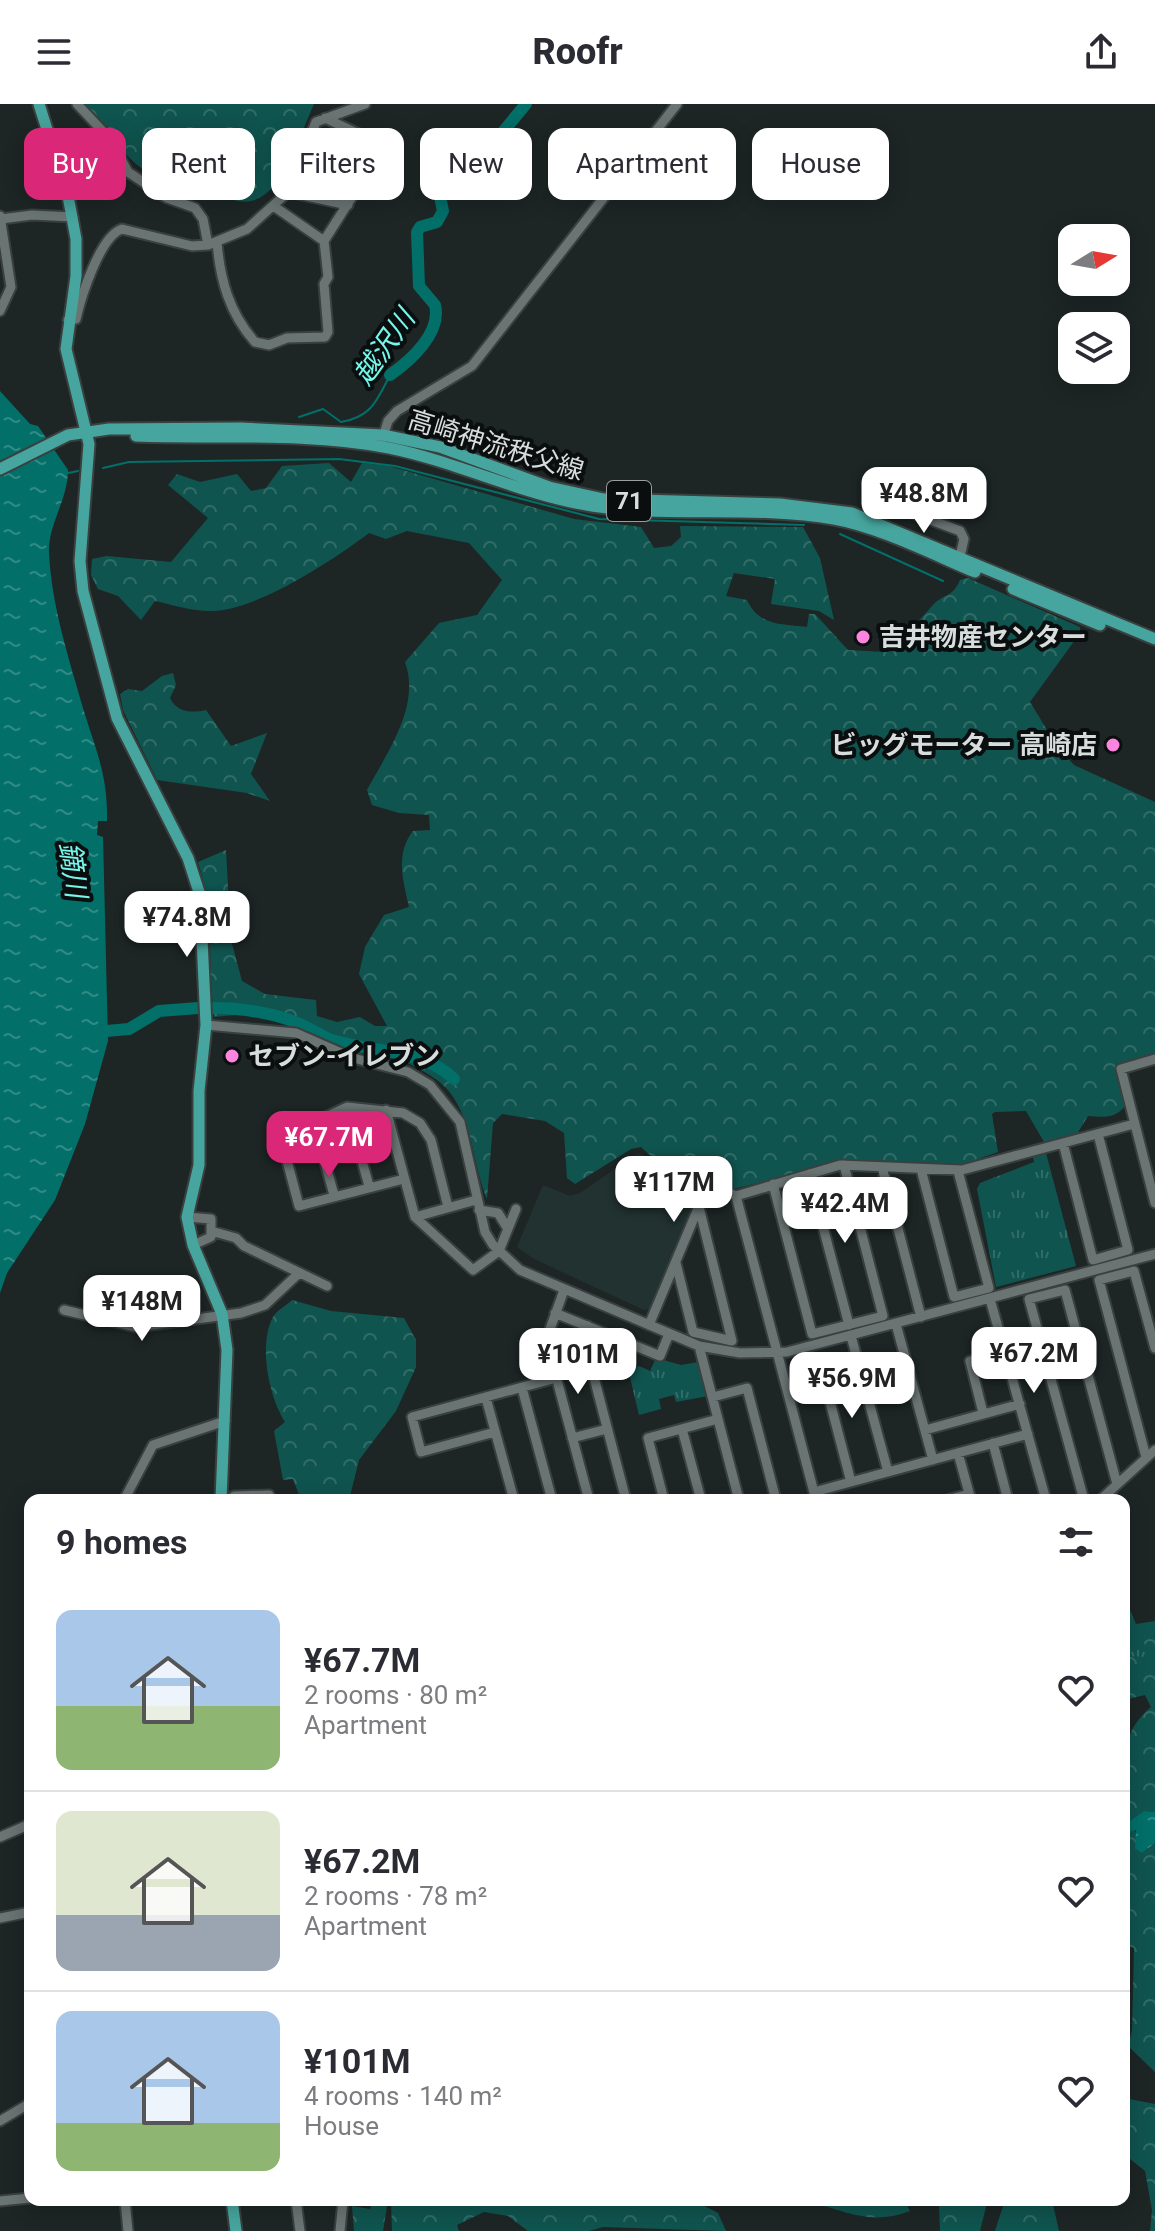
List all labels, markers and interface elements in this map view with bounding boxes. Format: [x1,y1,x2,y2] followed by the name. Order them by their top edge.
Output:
[32,30,76,74] icon: menu
[1079,30,1123,74] icon: share
[532,31,623,73] text: Roofr
[24,128,126,200] chip: Buy
[142,128,255,200] chip: Rent
[271,128,404,200] chip: Filters
[420,128,532,200] chip: New
[548,128,736,200] chip: Apartment
[752,128,889,200] chip: House
[1058,224,1130,296] north arrow
[1058,224,1130,384] map controls
[346,301,423,391] water label: 越沢川
[1058,312,1130,384] button: layers
[405,404,587,486] street label: 高崎神流秩父線
[859,467,989,535] pin: ¥48.8M
[880,478,969,508] text: ¥48.8M
[607,481,651,521] road number: 71
[879,622,1087,652] place label: 吉井物産センター
[854,628,872,646] marker: 吉井物産センター
[831,730,1097,760] place label: ビッグモーター 高崎店
[1104,736,1122,754] marker: ビッグモーター 高崎店
[53,840,94,903] water label: 鏑川
[122,891,252,959] pin: ¥74.8M
[143,902,232,932] text: ¥74.8M
[248,1041,440,1071] place label: セブン-イレブン
[223,1047,241,1065] marker: セブン-イレブン
[264,1111,394,1179] pin: ¥67.7M
[285,1122,374,1152] text: ¥67.7M
[618,1156,730,1224] pin: ¥117M
[633,1167,715,1197] text: ¥117M
[780,1177,910,1245] pin: ¥42.4M
[801,1188,890,1218] text: ¥42.4M
[86,1275,198,1343] pin: ¥148M
[101,1286,183,1316] text: ¥148M
[969,1327,1099,1395] pin: ¥67.2M
[522,1328,634,1396] pin: ¥101M
[990,1338,1079,1368] text: ¥67.2M
[537,1339,619,1369] text: ¥101M
[787,1352,917,1420] pin: ¥56.9M
[808,1363,897,1393] text: ¥56.9M
[1054,1520,1098,1564] icon: filters
[56,1522,187,1562] text: 9 homes
[304,1640,420,1680] text: ¥67.7M
[120,1642,216,1738] icon: home
[1054,1668,1098,1712] icon: heart
[304,1680,487,1710] text: 2 rooms · 80 m²
[304,1710,427,1740] text: Apartment
[304,1841,420,1881] text: ¥67.2M
[120,1843,216,1939] icon: home
[1054,1869,1098,1913] icon: heart
[304,1881,487,1911] text: 2 rooms · 78 m²
[304,1911,427,1941] text: Apartment
[304,2041,411,2081] text: ¥101M
[120,2043,216,2139] icon: home
[1054,2069,1098,2113] icon: heart
[304,2081,502,2111] text: 4 rooms · 140 m²
[304,2111,379,2141] text: House

